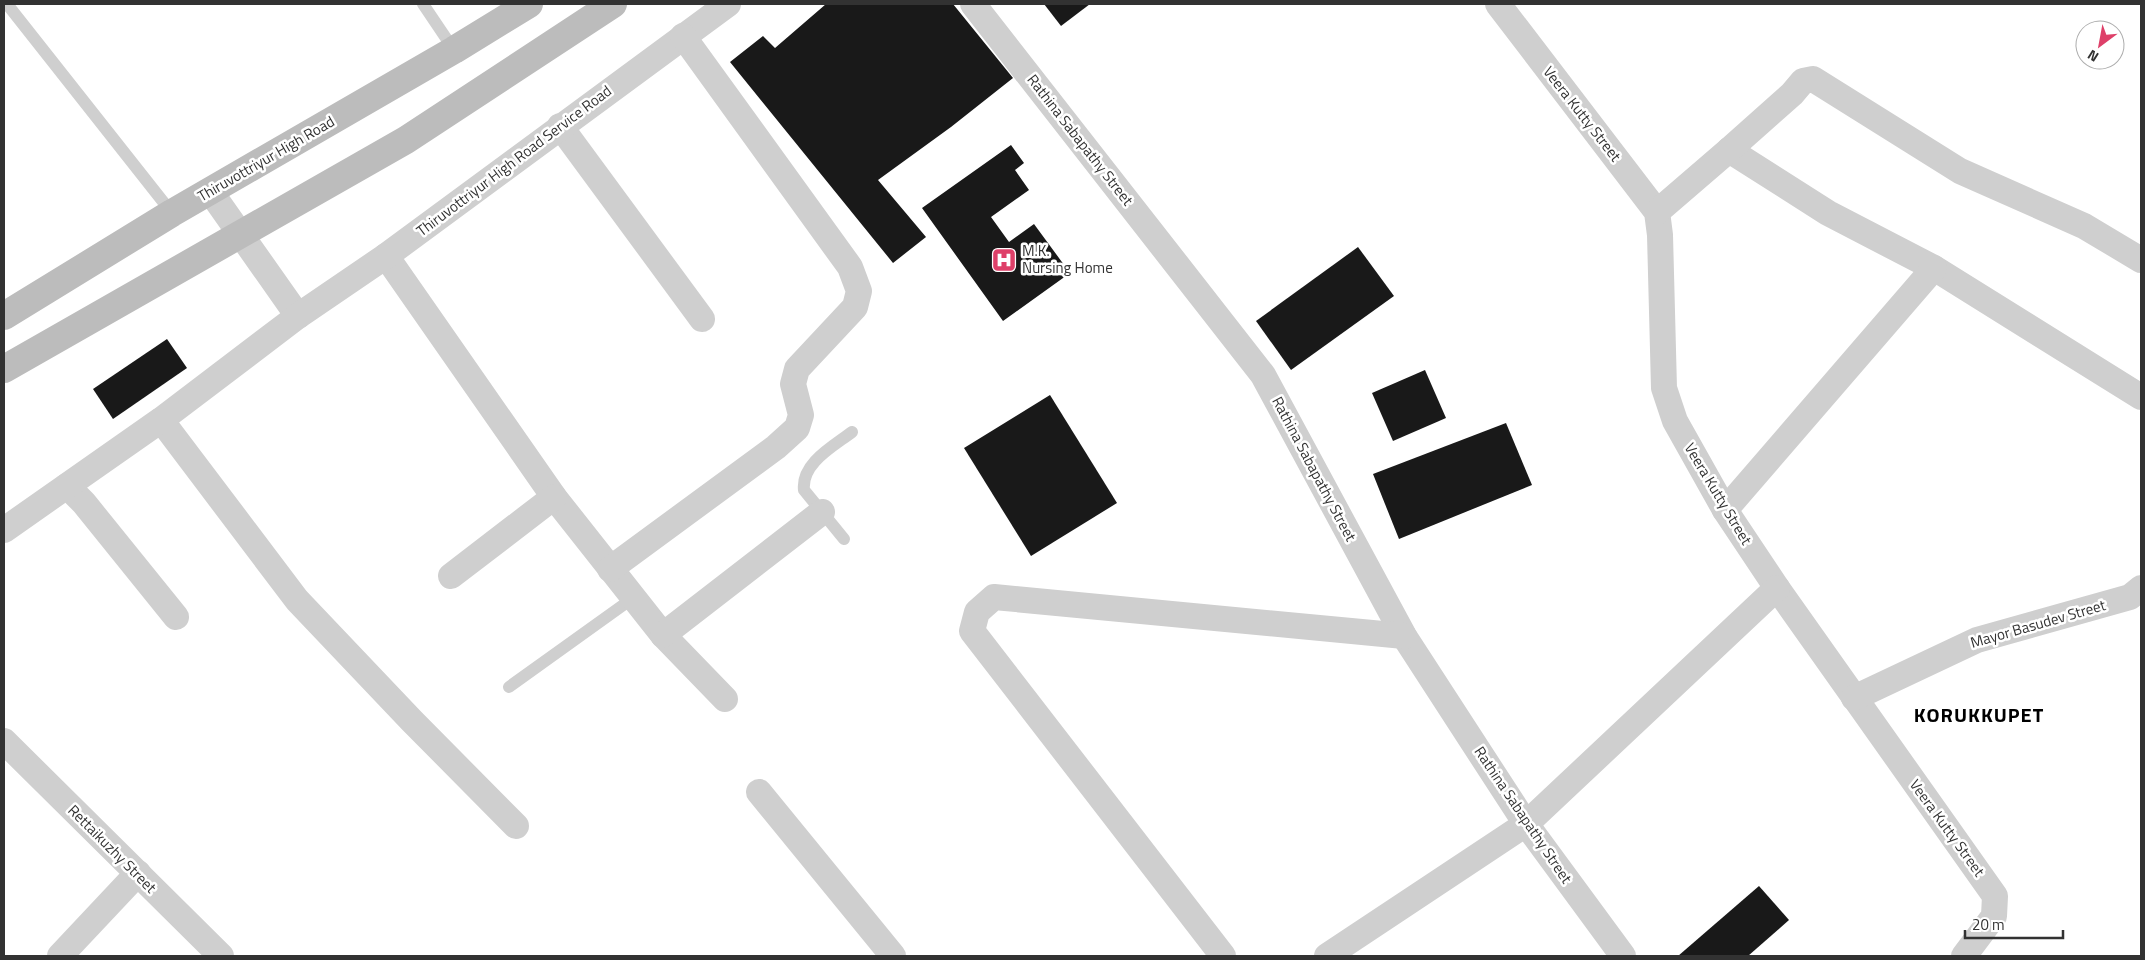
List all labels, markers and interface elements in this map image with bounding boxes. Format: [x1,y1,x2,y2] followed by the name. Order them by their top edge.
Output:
[2075,20,2125,70] north arrow
[2083,45,2103,68] text: N
[1538,61,1627,167] street label: Veera Kutty Street
[1022,69,1140,211] street label: Rathina Sabapathy Street
[411,79,616,242] street label: Thiruvottriyur High Road Service Road
[193,110,339,207] street label: Thiruvottriyur High Road
[1022,239,1113,279] place label: M.K. Nursing Home
[991,247,1017,273] hospital icon: M.K. Nursing Home
[1266,392,1363,546] street label: Rathina Sabapathy Street
[1679,438,1758,550] street label: Veera Kutty Street
[1967,593,2109,654] street label: Mayor Basudev Street
[1914,699,2044,730] district label: KORUKKUPET
[1469,741,1578,889] street label: Rathina Sabapathy Street
[1904,774,1991,882] street label: Veera Kutty Street
[63,799,162,899] street label: Rettaikuzhy Street
[1965,908,2062,940] scale bar
[1972,913,2005,936] text: 20 m

